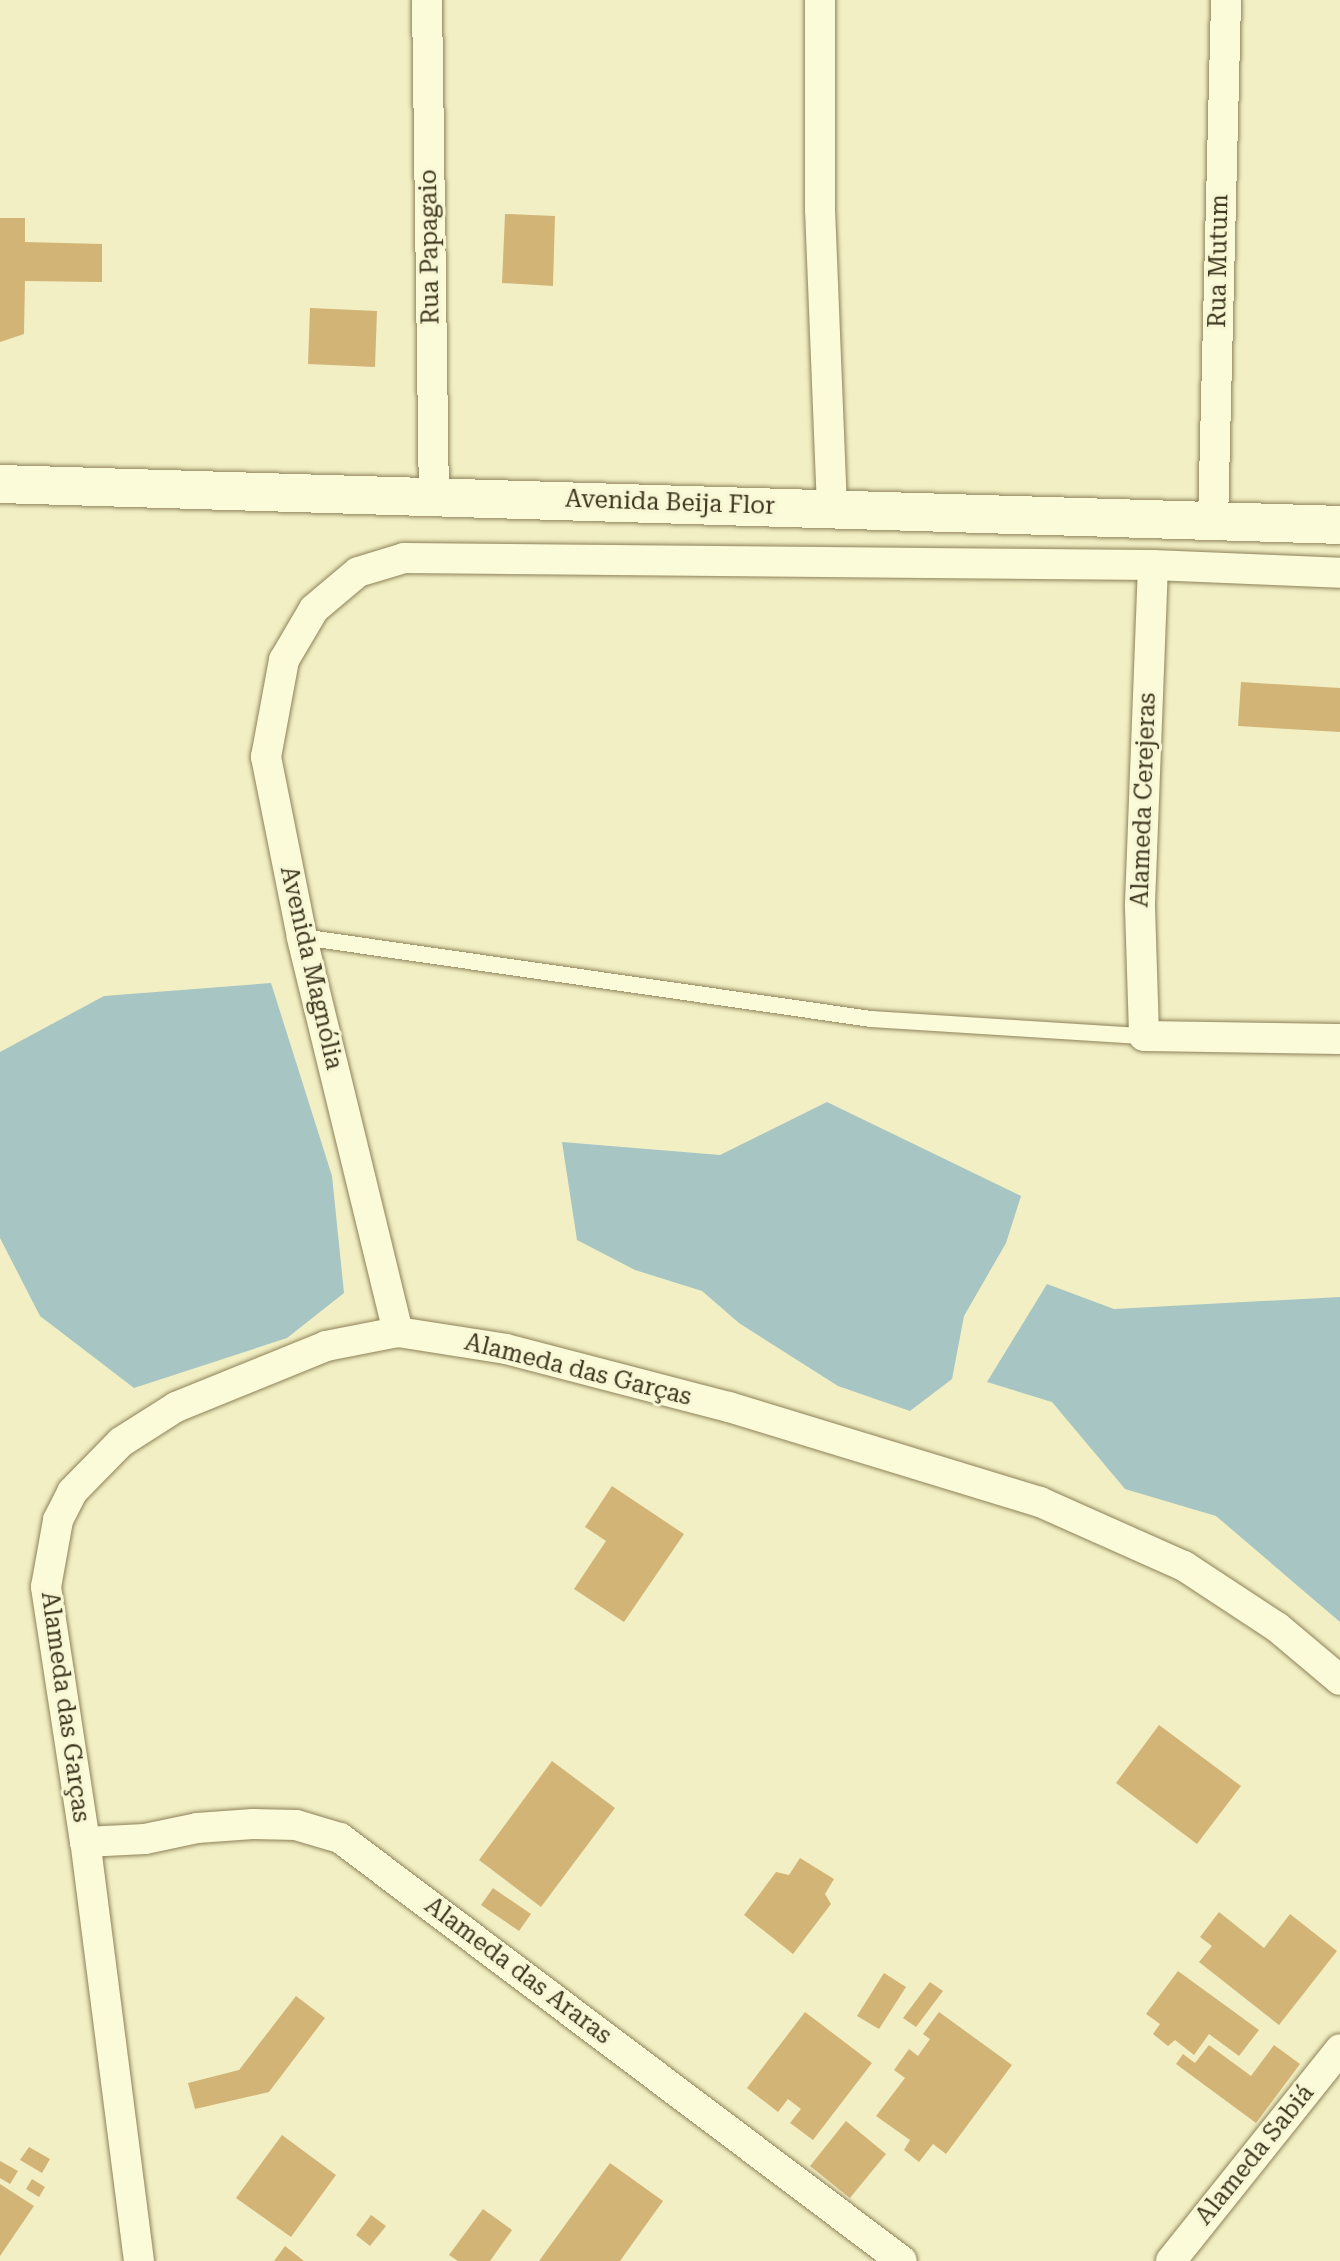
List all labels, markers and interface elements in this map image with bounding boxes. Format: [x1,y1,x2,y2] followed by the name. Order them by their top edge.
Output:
[414,169,446,325] street label: Rua Papagaio
[1203,194,1235,328] street label: Rua Mutum
[565,485,775,521] street label: Avenida Beija Flor
[1126,692,1162,908] street label: Alameda Cerejeras
[274,864,348,1072] street label: Avenida Magnólia
[462,1328,694,1412] street label: Alameda das Garças
[35,1590,95,1824] street label: Alameda das Garças
[419,1891,617,2051] street label: Alameda das Araras
[1190,2079,1320,2231] street label: Alameda Sabiá

